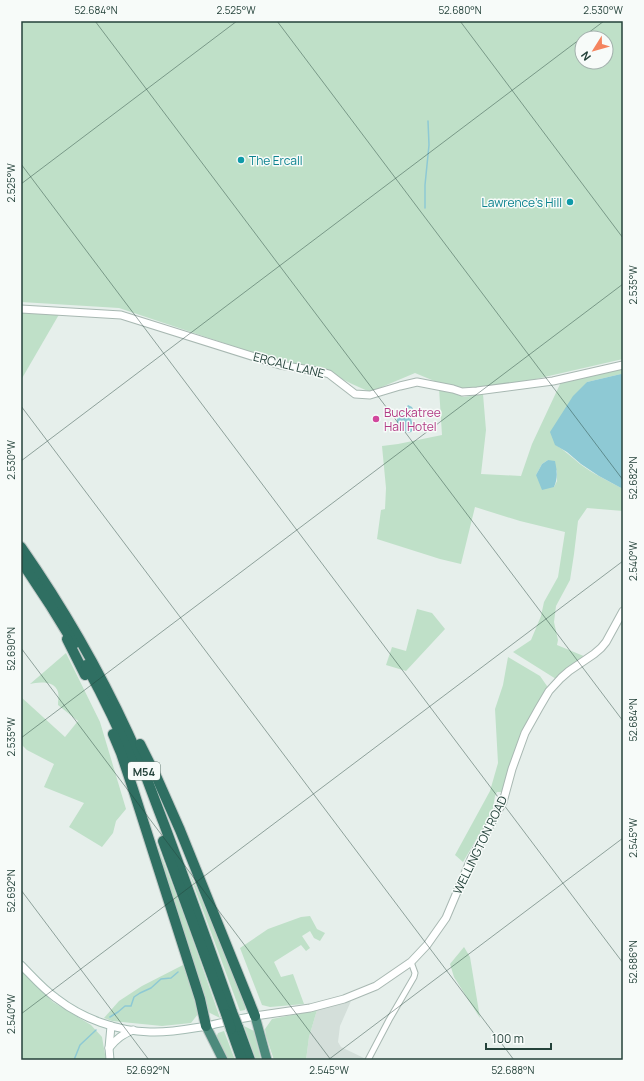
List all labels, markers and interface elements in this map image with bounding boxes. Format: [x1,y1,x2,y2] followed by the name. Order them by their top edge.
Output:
[75,3,118,17] text: 52.684°N
[216,3,256,17] text: 2.525°W
[438,3,482,17] text: 52.680°N
[583,3,623,17] text: 2.530°W
[574,30,614,70] north arrow
[577,49,594,64] text: N
[249,152,303,169] place label: The Ercall
[236,155,246,165] marker: The Ercall
[4,163,18,203] text: 2.525°W
[482,194,562,211] place label: Lawrence's Hill
[565,197,575,207] marker: Lawrence's Hill
[626,265,640,305] text: 2.535°W
[251,348,327,382] street label: ERCALL LANE
[384,404,441,435] place label: Buckatree Hall Hotel
[371,414,381,424] marker: Buckatree Hall Hotel
[4,440,18,480] text: 2.530°W
[626,456,640,499] text: 52.682°N
[626,540,640,581] text: 2.540°W
[4,627,18,671] text: 52.690°N
[626,698,640,741] text: 52.684°N
[4,717,18,757] text: 2.535°W
[128,762,160,780] road number: M54
[449,793,511,897] street label: WELLINGTON ROAD
[626,818,640,858] text: 2.545°W
[4,869,18,913] text: 52.692°N
[626,940,640,984] text: 52.686°N
[4,993,18,1034] text: 2.540°W
[486,1025,551,1051] scale bar
[492,1030,524,1047] text: 100 m
[126,1063,170,1077] text: 52.692°N
[309,1063,349,1077] text: 2.545°W
[492,1063,535,1077] text: 52.688°N

